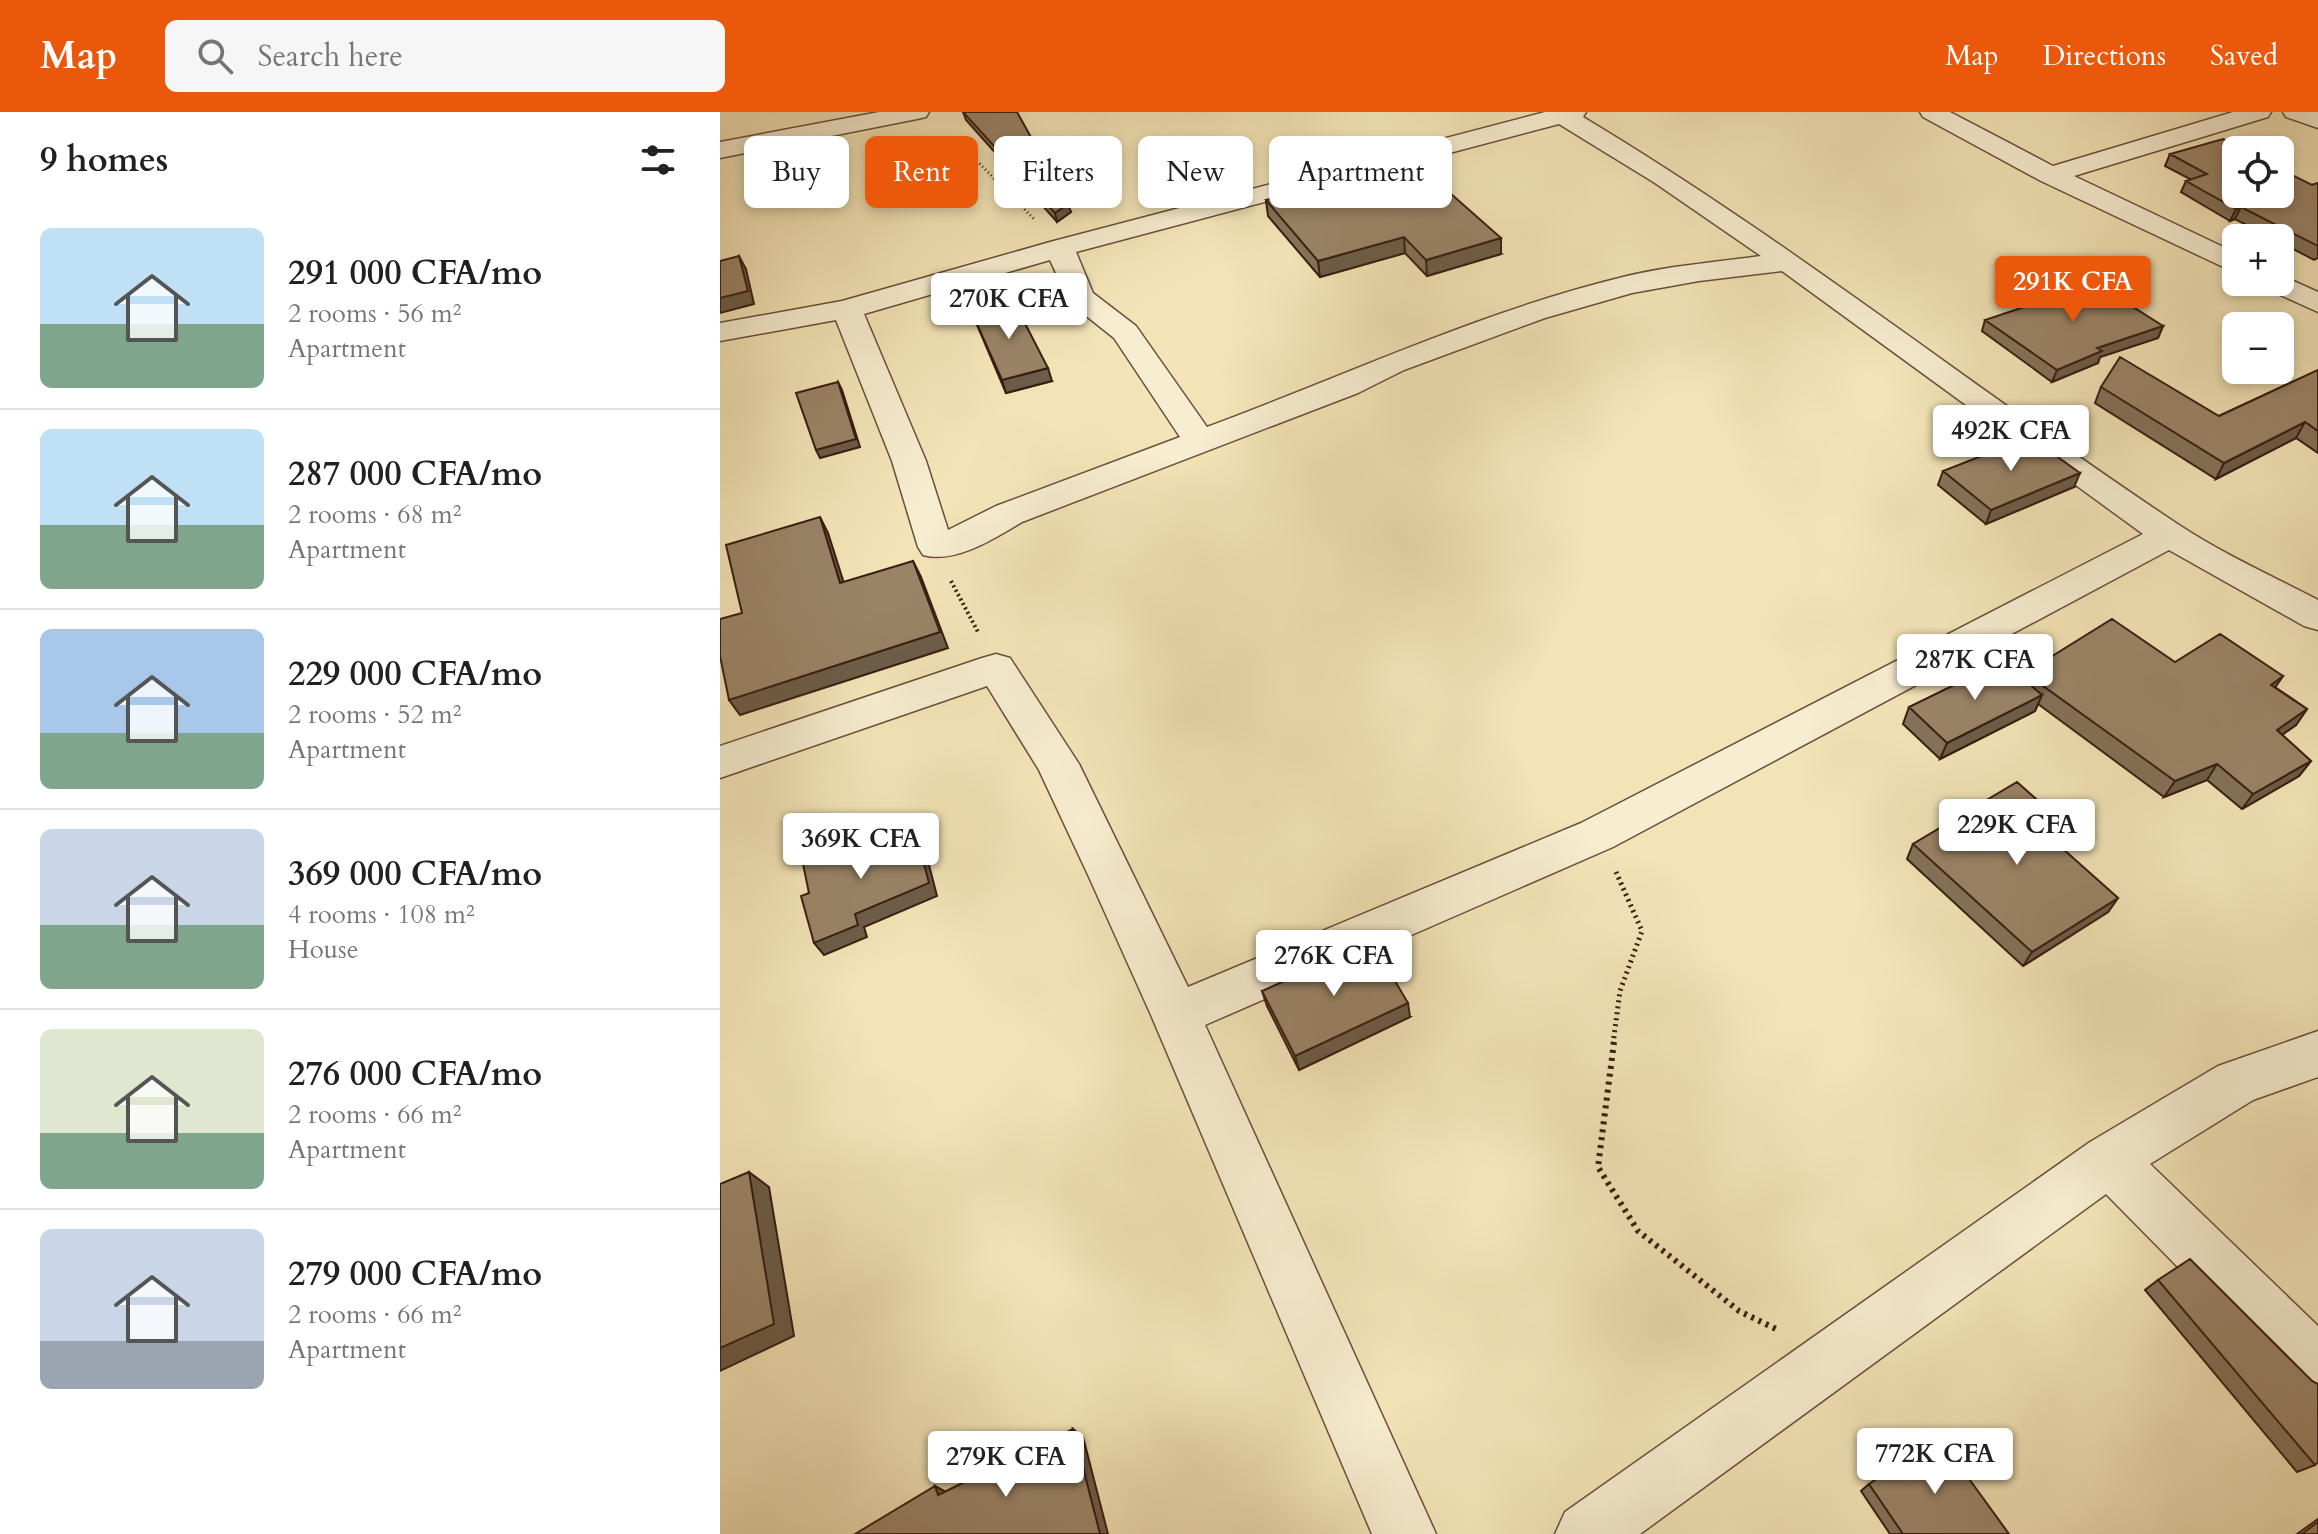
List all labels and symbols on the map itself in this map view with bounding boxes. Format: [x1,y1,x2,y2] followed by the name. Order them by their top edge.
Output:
[1990,256,2156,324] pin: 291K CFA
[926,273,1092,341] pin: 270K CFA
[1928,405,2094,473] pin: 492K CFA
[1892,634,2058,702] pin: 287K CFA
[1934,799,2100,867] pin: 229K CFA
[778,813,944,881] pin: 369K CFA
[1251,930,1417,998] pin: 276K CFA
[1852,1428,2018,1496] pin: 772K CFA
[923,1431,1089,1499] pin: 279K CFA

